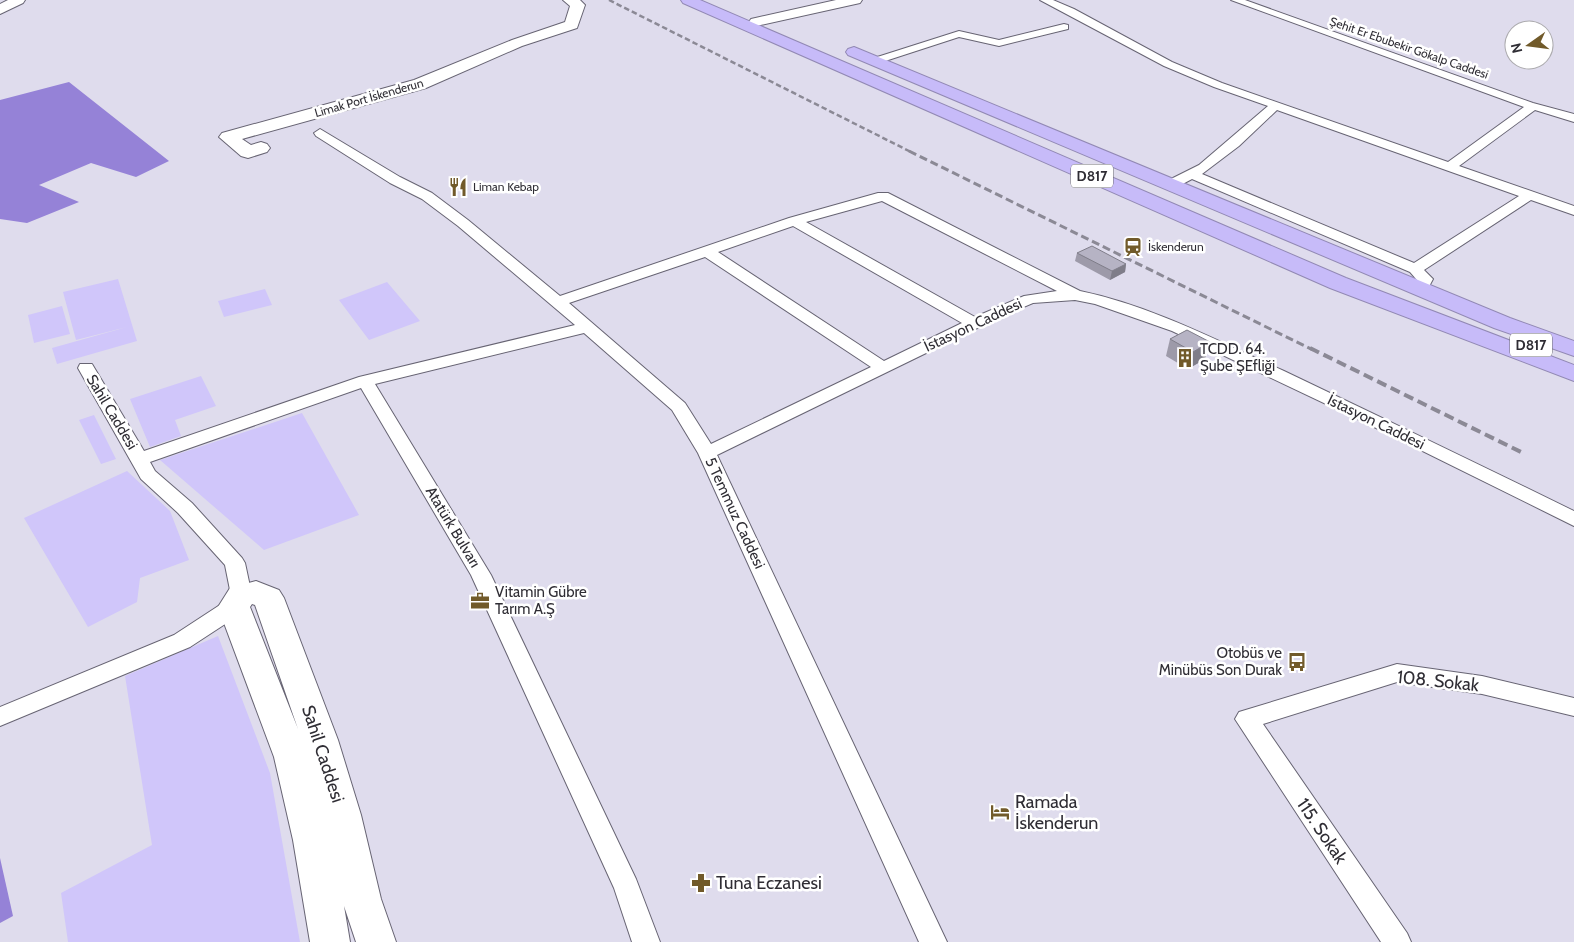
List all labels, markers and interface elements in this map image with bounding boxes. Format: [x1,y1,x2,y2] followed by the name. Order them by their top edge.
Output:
[1328,13,1490,82] street label: Şehit Er Ebubekir Gökalp Caddesi
[1504,20,1554,70] north arrow
[1506,41,1526,55] text: N
[313,75,425,120] street label: Limak Port İskenderun
[1071,165,1113,188] road number: D817
[447,176,469,198] restaurant icon: Liman Kebap
[473,179,539,194] place label: Liman Kebap
[1122,236,1144,258] station icon: İskenderun
[1148,239,1204,254] place label: İskenderun
[921,294,1025,356] street label: İstasyon Caddesi
[1510,334,1552,356] road number: D817
[1200,340,1275,375] place label: TCDD. 64. Şube ŞEfliği
[1174,347,1196,369] building icon: TCDD. 64. Şube ŞEfliği
[83,371,141,453] street label: Sahil Caddesi
[1324,390,1428,453] street label: İstasyon Caddesi
[701,454,769,572] street label: 5 Temmuz Caddesi
[422,483,484,571] street label: Atatürk Bulvarı
[495,583,587,618] place label: Vitamin Gübre Tarım A.Ş
[469,590,491,612] office icon: Vitamin Gübre Tarım A.Ş
[1159,644,1282,679] place label: Otobüs ve Minübüs Son Durak
[1286,651,1308,673] bus stop icon: Otobüs ve Minübüs Son Durak
[1396,666,1481,696] street label: 108. Sokak
[297,702,349,806] street label: Sahil Caddesi
[1015,791,1098,834] place label: Ramada İskenderun
[1292,794,1352,869] street label: 115. Sokak
[989,801,1011,823] hotel icon: Ramada İskenderun
[690,872,712,894] pharmacy icon: Tuna Eczanesi
[716,872,822,894] place label: Tuna Eczanesi

